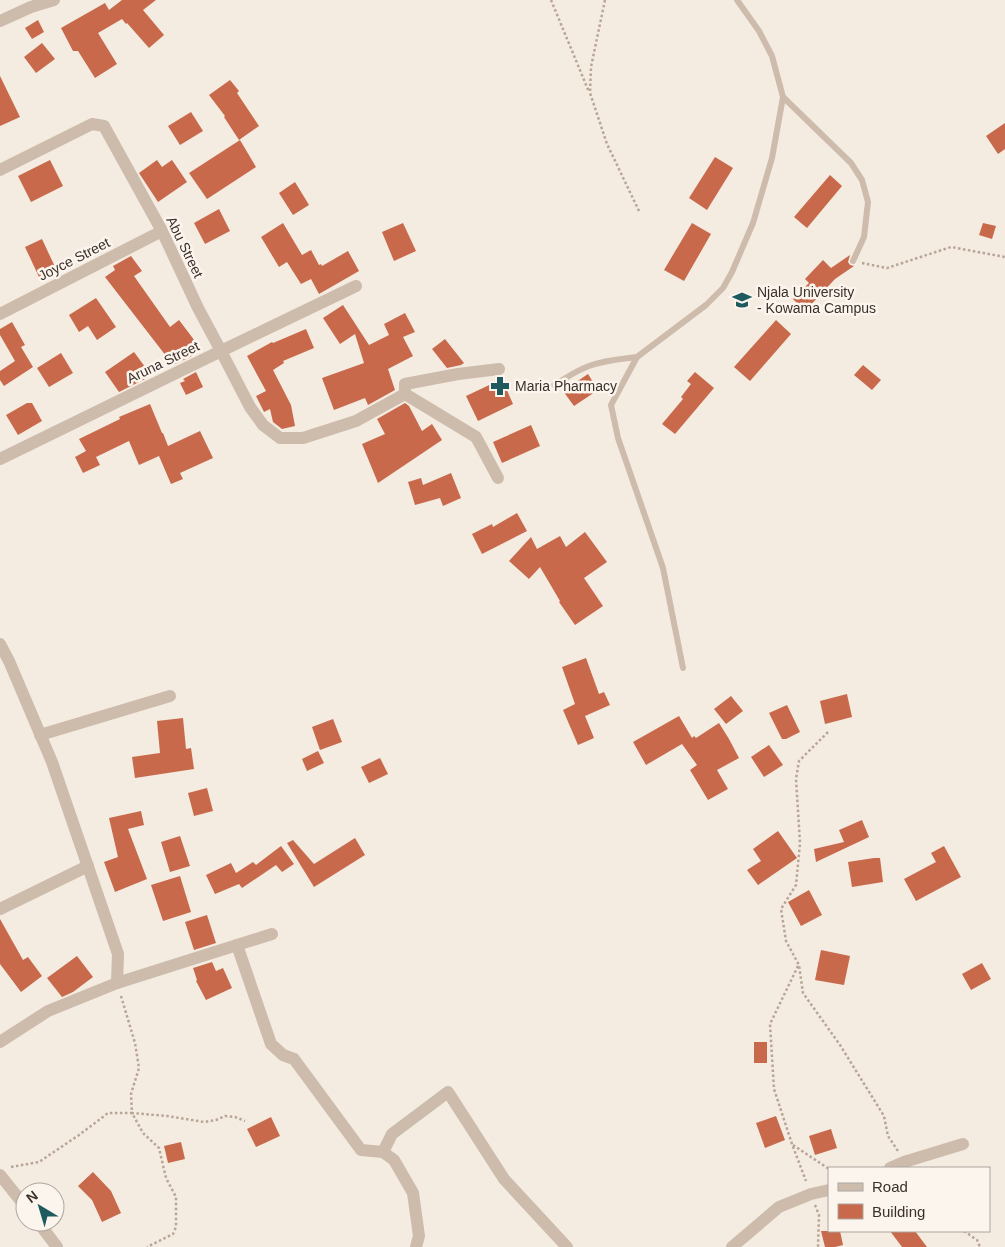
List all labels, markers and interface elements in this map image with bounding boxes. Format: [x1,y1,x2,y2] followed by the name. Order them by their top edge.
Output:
[163,214,207,280] street label: Abu Street
[36,234,112,284] street label: Joyce Street
[757,284,876,316] place label: Njala University - Kowama Campus
[731,289,753,311] school or university icon: Njala University - Kowama Campus
[124,338,202,386] street label: Aruna Street
[489,375,511,397] pharmacy icon: Maria Pharmacy
[515,378,617,394] place label: Maria Pharmacy
[828,1167,990,1232] legend
[872,1178,908,1195] text: Road
[15,1182,65,1232] north arrow
[23,1187,41,1206] text: N
[872,1203,925,1220] text: Building

